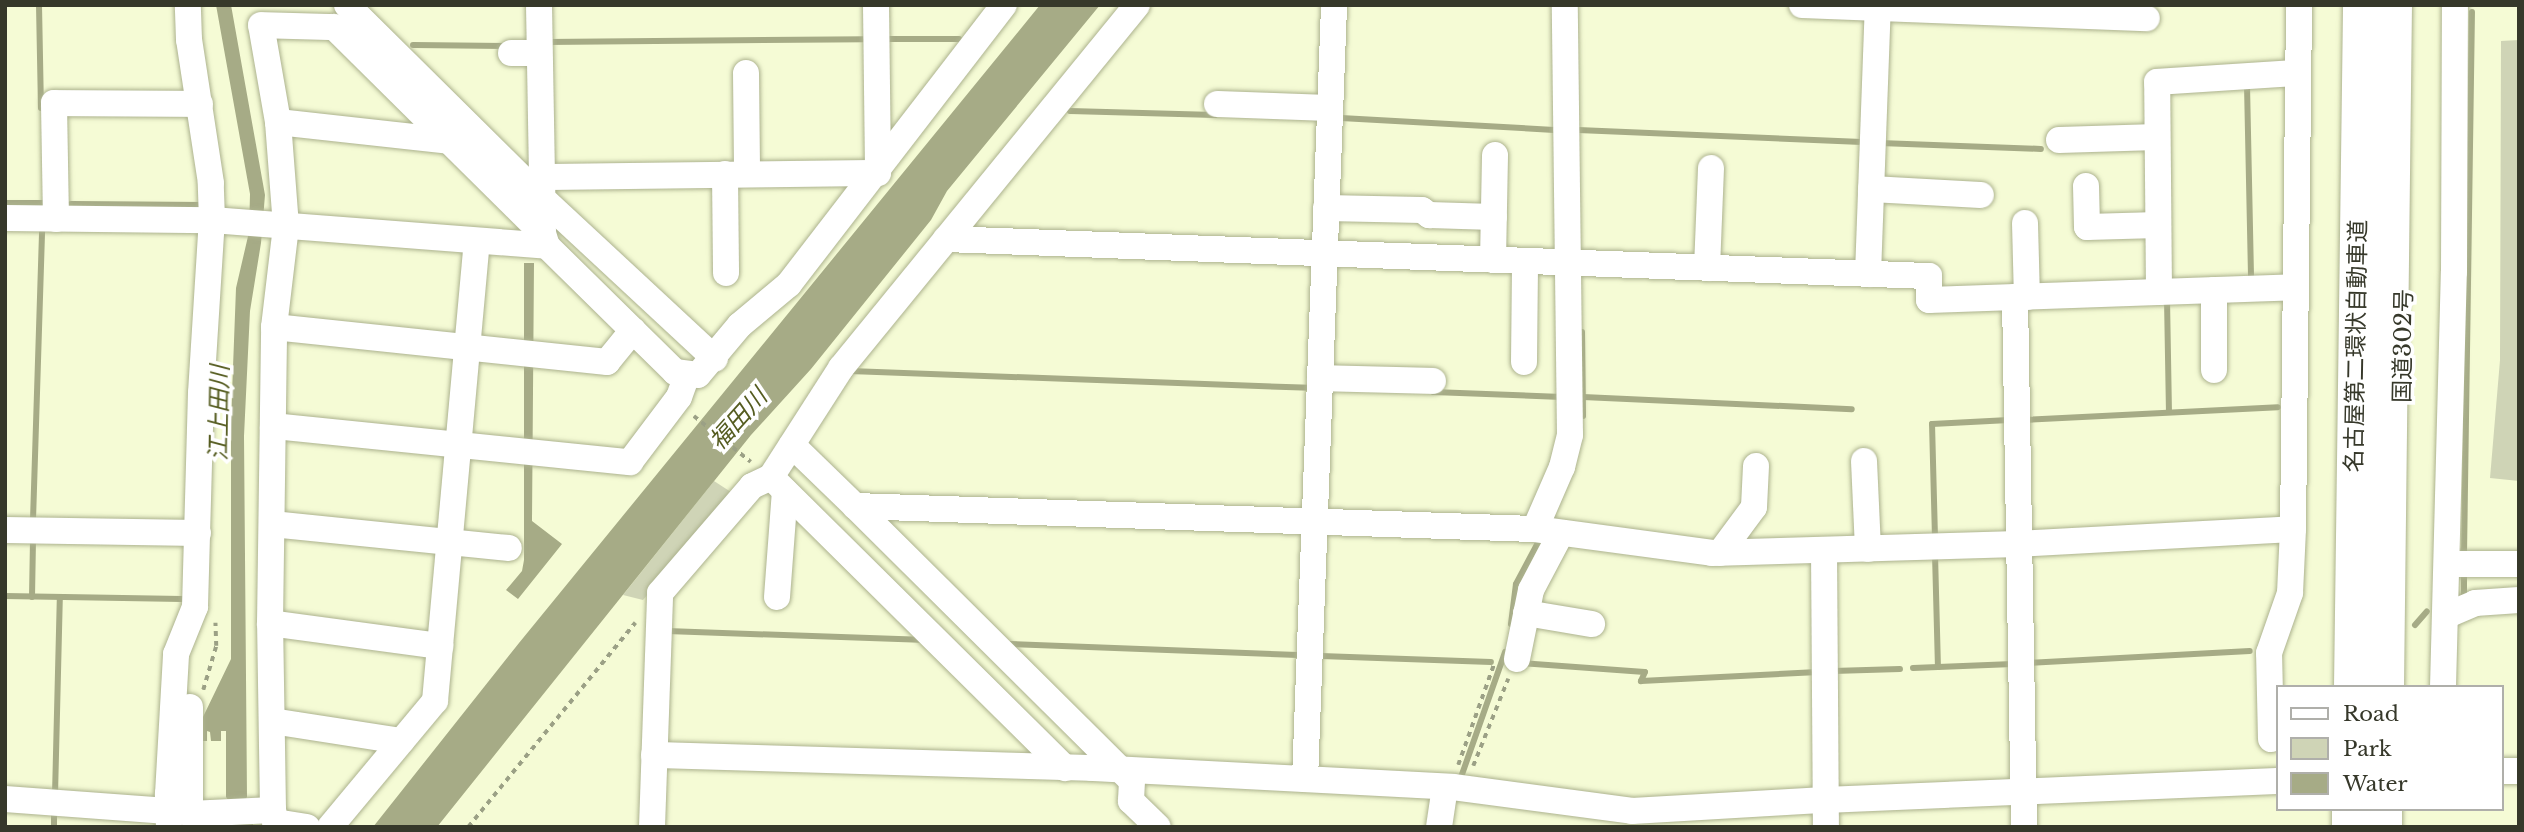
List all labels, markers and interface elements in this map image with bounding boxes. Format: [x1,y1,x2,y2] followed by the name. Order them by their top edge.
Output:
[2340,219,2372,473] street label: 名古屋第二環状自動車道
[2388,289,2418,403] street label: 国道302号
[204,365,234,461] water label: 江上田川
[703,383,773,455] water label: 福田川
[2276,685,2503,811] legend
[2343,701,2399,727] text: Road
[2343,736,2392,762] text: Park
[2343,771,2407,797] text: Water

